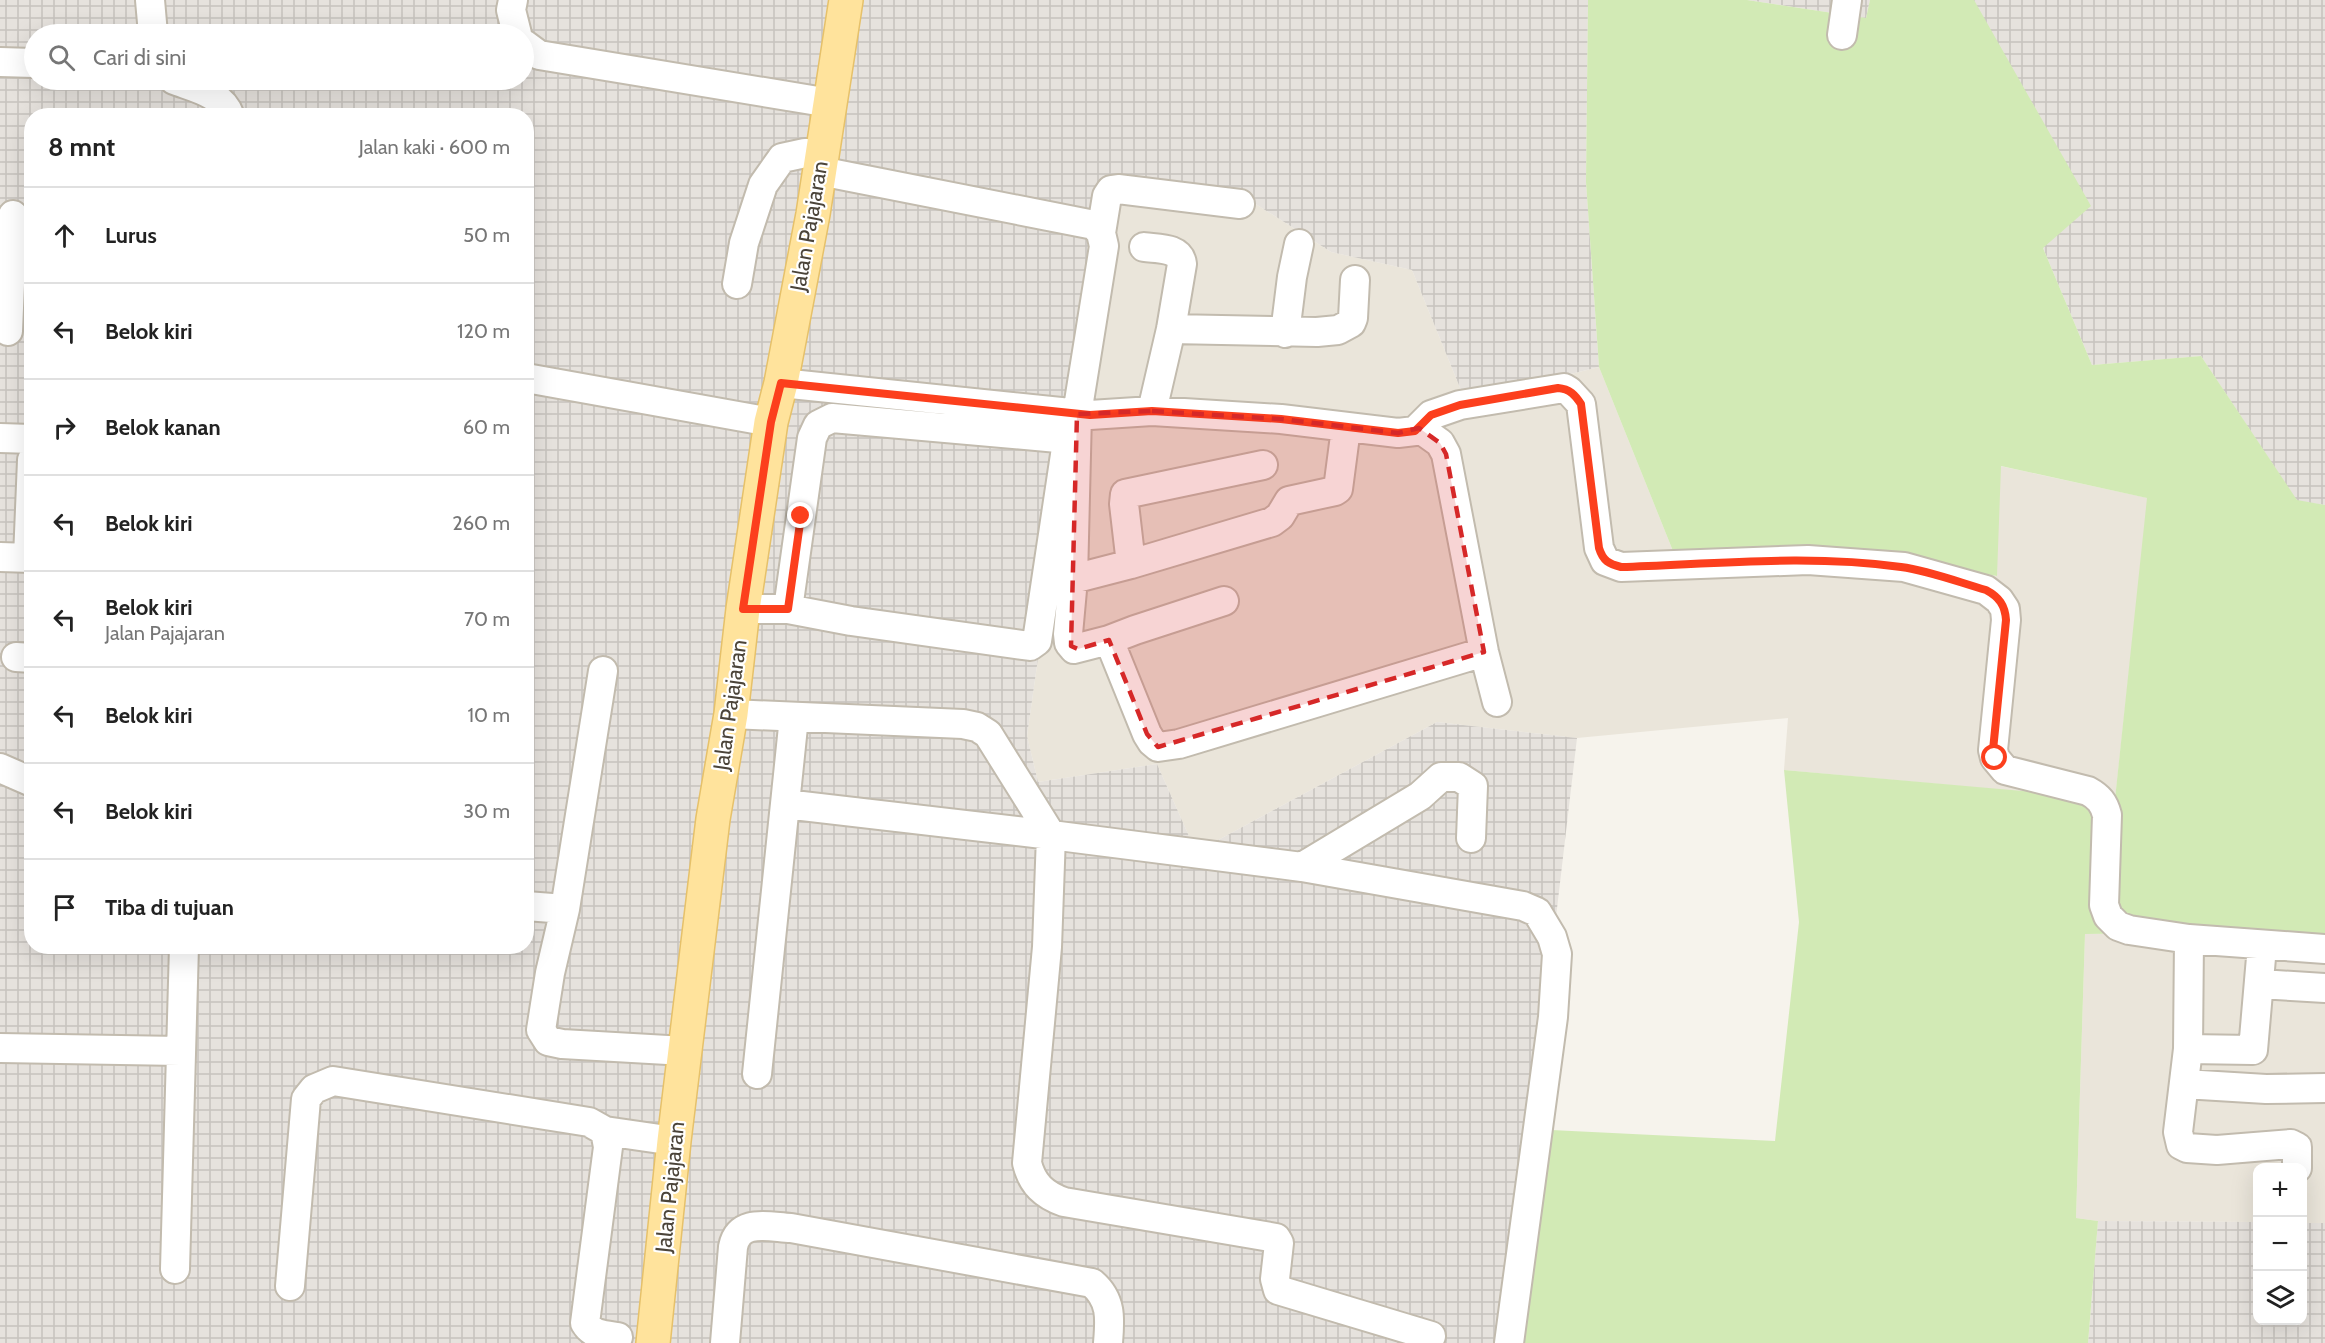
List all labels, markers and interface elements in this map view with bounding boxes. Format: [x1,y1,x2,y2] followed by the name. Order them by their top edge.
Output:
[24,24,534,90] search box
[45,41,78,74] icon: search
[93,44,186,71] text: Cari di sini
[48,131,115,163] text: 8 mnt
[359,135,510,159] text: Jalan kaki · 600 m
[784,159,834,294] street label: Jalan Pajajaran
[48,219,81,252] icon: ahead
[105,222,157,249] text: Lurus
[463,223,510,247] text: 50 m
[48,315,81,348] icon: left
[105,318,192,345] text: Belok kiri
[457,319,510,343] text: 120 m
[48,411,81,444] icon: right
[105,414,221,441] text: Belok kanan
[463,415,510,439] text: 60 m
[787,502,813,528] route end
[48,507,81,540] icon: left
[105,510,192,537] text: Belok kiri
[452,511,510,535] text: 260 m
[105,594,192,621] text: Belok kiri
[48,603,81,636] icon: left
[464,607,510,631] text: 70 m
[105,621,225,645] text: Jalan Pajajaran
[707,638,753,773] street label: Jalan Pajajaran
[48,699,81,732] icon: left
[105,702,192,729] text: Belok kiri
[467,703,510,727] text: 10 m
[1981,744,2007,770] route start
[48,795,81,828] icon: left
[105,798,192,825] text: Belok kiri
[463,799,510,823] text: 30 m
[48,891,81,924] icon: arrive
[105,894,234,921] text: Tiba di tujuan
[650,1120,690,1255] street label: Jalan Pajajaran
[2253,1163,2307,1325] map controls
[2253,1163,2307,1217] button: +
[2253,1217,2307,1271] button: −
[2253,1271,2307,1325] button: layers

